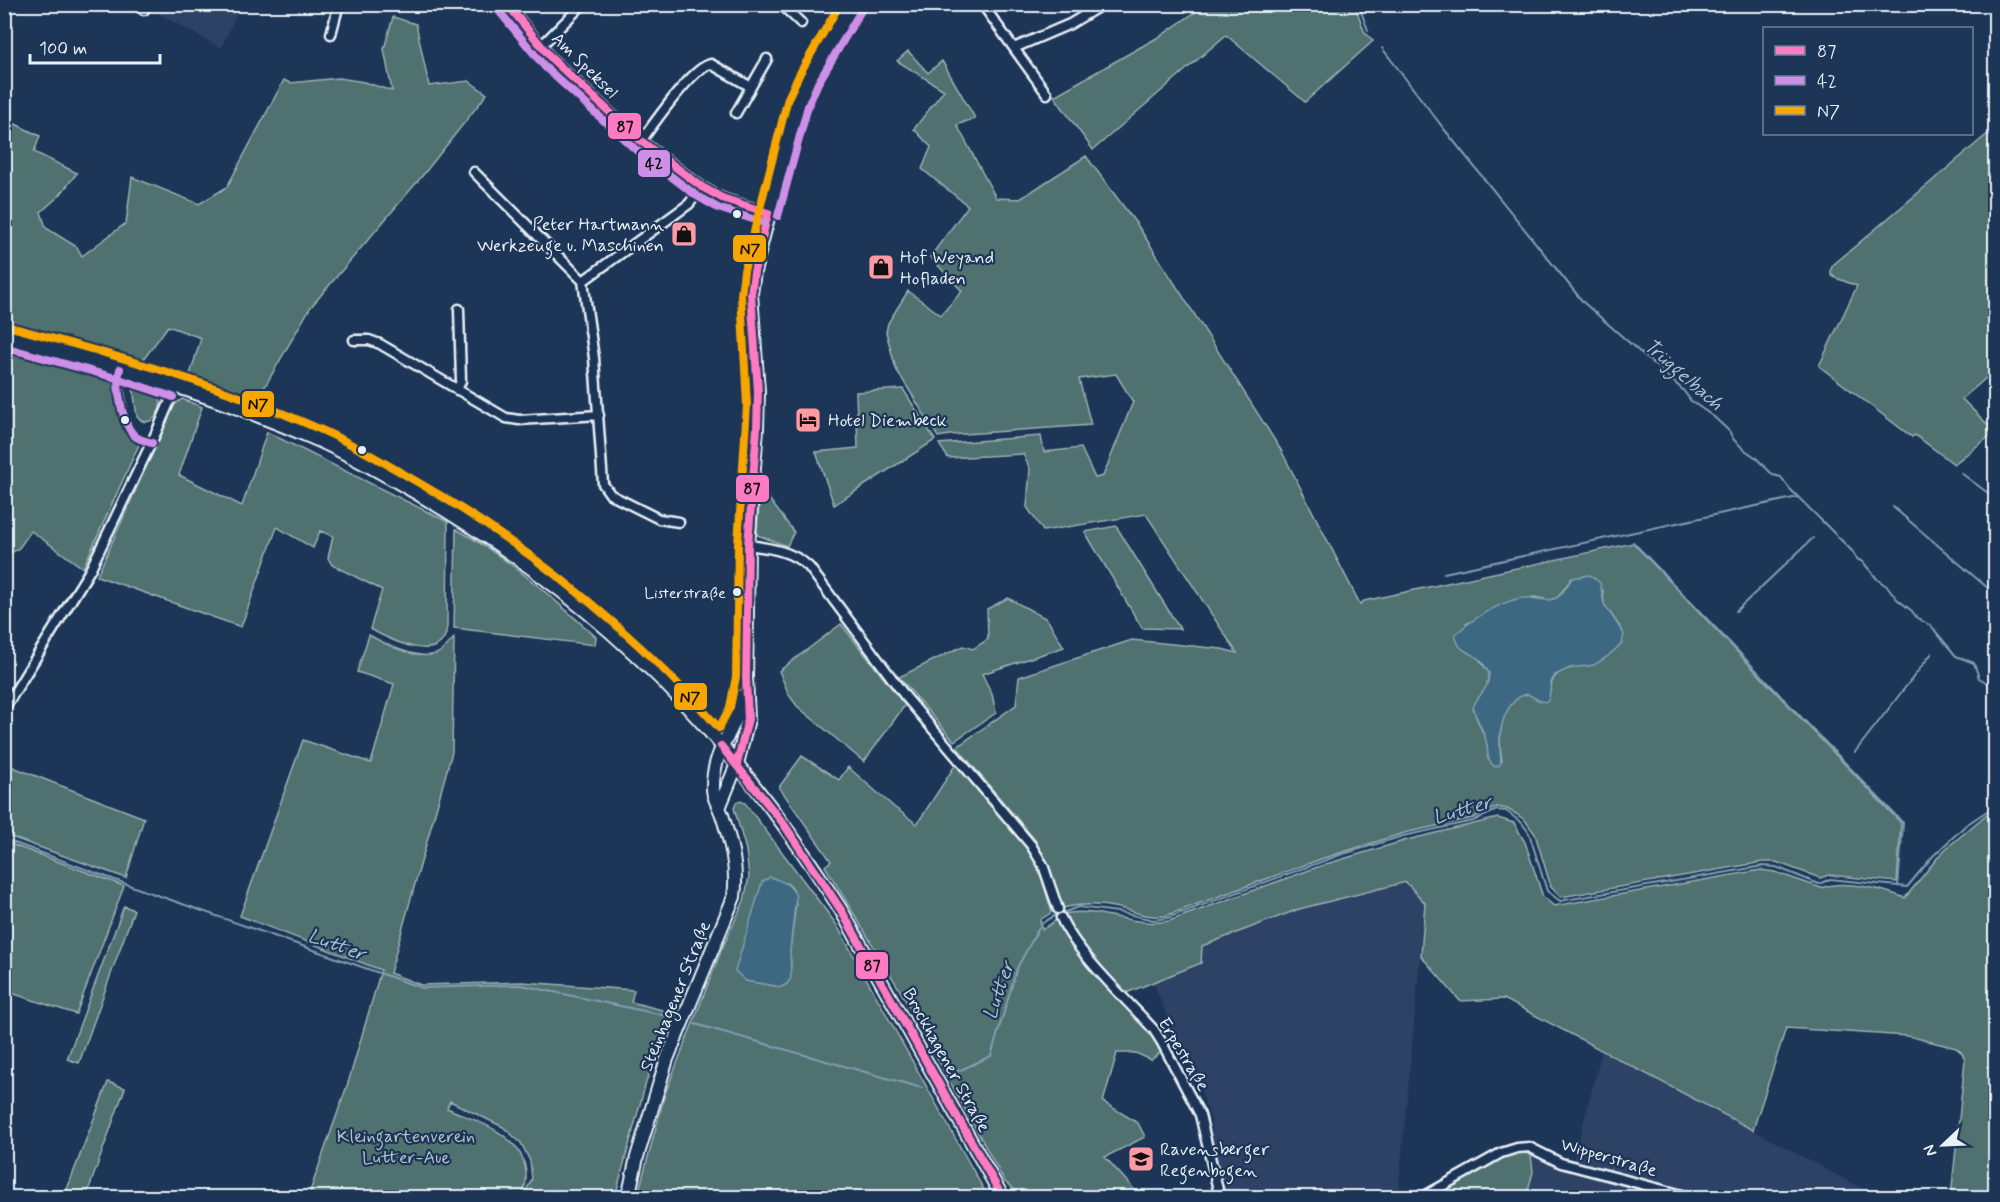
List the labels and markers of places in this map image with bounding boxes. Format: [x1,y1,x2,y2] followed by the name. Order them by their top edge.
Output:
[731,208,743,220] unlabelled marker
[477,213,664,260] place label: Peter Hartmann Werkzeuge u. Maschinen
[669,219,699,249] shop icon: Peter Hartmann Werkzeuge u. Maschinen
[900,246,994,291] place label: Hof Weyand Hofladen
[866,252,896,282] shop icon: Hof Weyand Hofladen
[793,405,823,435] hotel icon: Hotel Diembeck
[828,409,947,433] place label: Hotel Diembeck
[119,414,131,426] unlabelled marker
[356,444,368,456] unlabelled marker
[644,583,726,604] place label: Listerstraße
[731,586,743,598] marker: Listerstraße
[1160,1138,1270,1185] place label: Ravensberger Regenbogen
[1126,1144,1156,1174] school or university icon: Ravensberger Regenbogen

